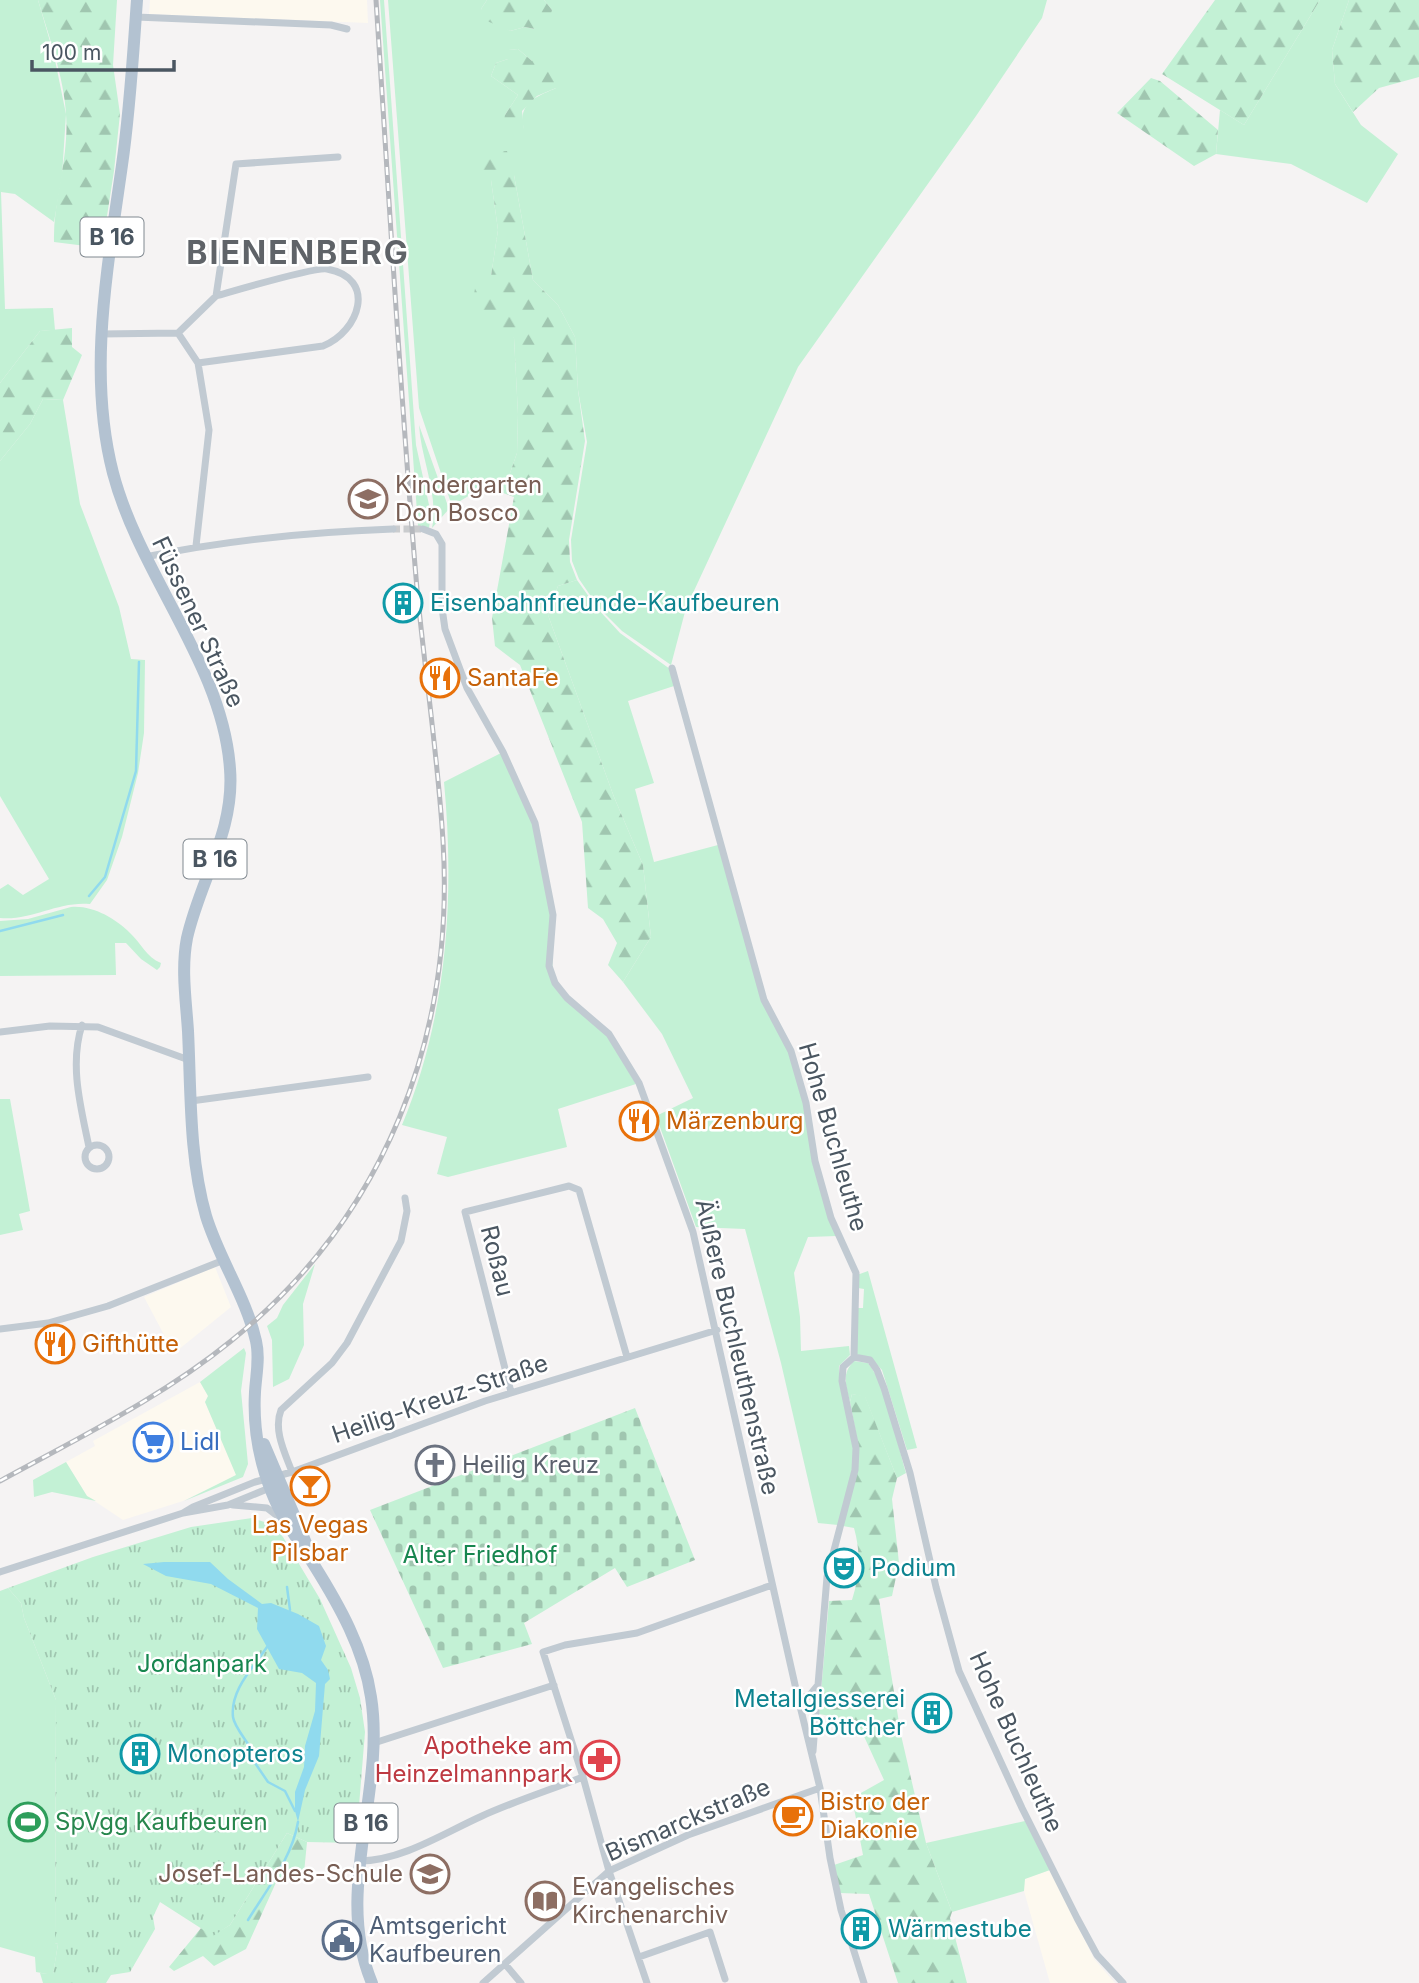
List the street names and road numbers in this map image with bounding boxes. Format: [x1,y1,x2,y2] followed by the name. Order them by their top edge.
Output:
[80,218,144,256] road number: B 16
[146,532,251,712] street label: Füssener Straße
[184,839,246,878] road number: B 16
[793,1039,874,1235] street label: Hohe Buchleuthe
[689,1196,786,1498] street label: Äußere Buchleuthenstraße
[475,1222,520,1299] street label: Roßau
[328,1348,552,1449] street label: Heilig-Kreuz-Straße
[964,1647,1069,1837] street label: Hohe Buchleuthe
[601,1772,774,1867] street label: Bismarckstraße
[334,1804,398,1842] road number: B 16

